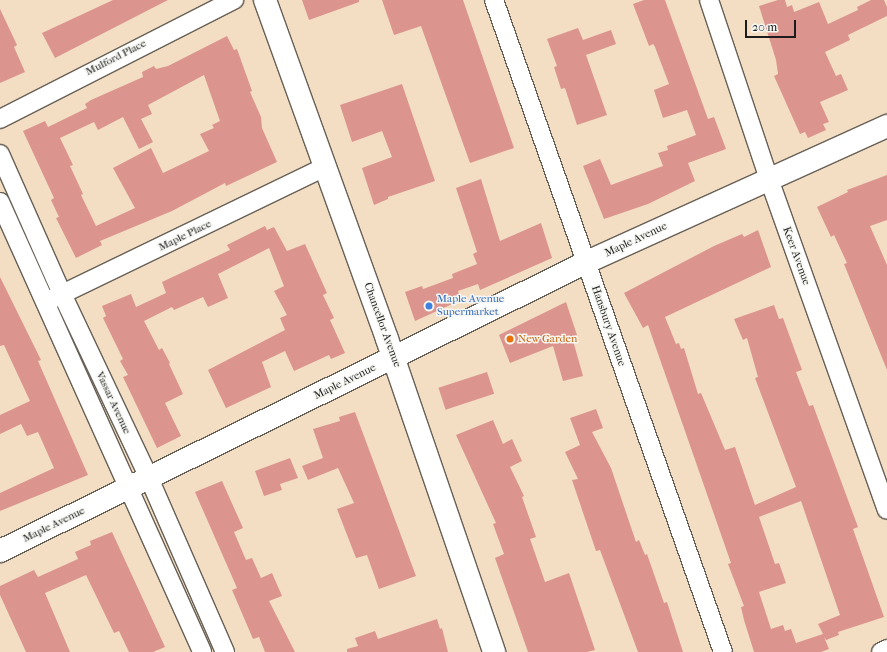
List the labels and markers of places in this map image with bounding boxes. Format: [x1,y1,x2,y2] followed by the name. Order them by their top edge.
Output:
[437,293,504,319] place label: Maple Avenue Supermarket
[424,301,434,311] marker: Maple Avenue Supermarket
[518,332,577,346] place label: New Garden
[505,334,515,344] marker: New Garden

